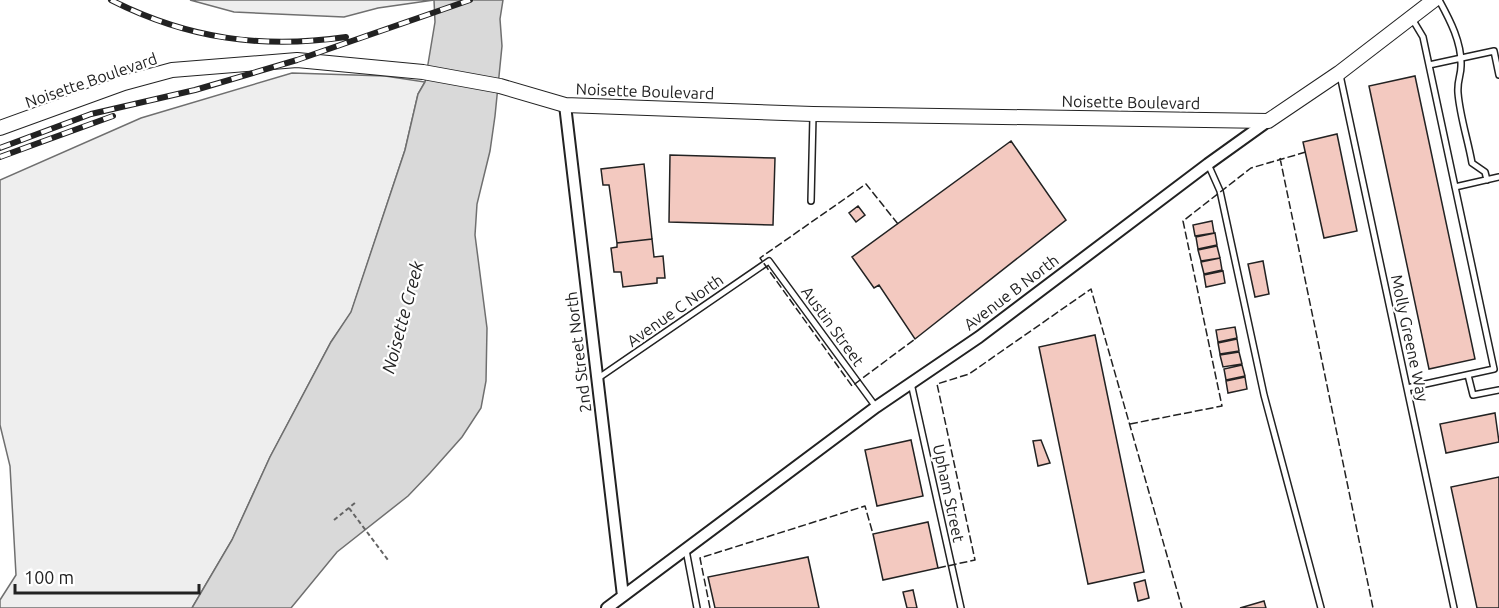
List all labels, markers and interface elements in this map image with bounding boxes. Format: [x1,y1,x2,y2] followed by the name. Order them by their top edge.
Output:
[23,49,159,111] street label: Noisette Boulevard
[575,80,715,102] street label: Noisette Boulevard
[1062,92,1200,112] street label: Noisette Boulevard
[960,251,1062,333] street label: Avenue B North
[377,258,427,376] water label: Noisette Creek
[623,270,727,350] street label: Avenue C North
[1388,273,1432,403] street label: Molly Greene Way
[798,283,868,370] street label: Austin Street
[562,290,594,414] street label: 2nd Street North
[930,442,968,544] street label: Upham Street
[15,557,200,595] scale bar
[24,567,74,587] text: 100 m

